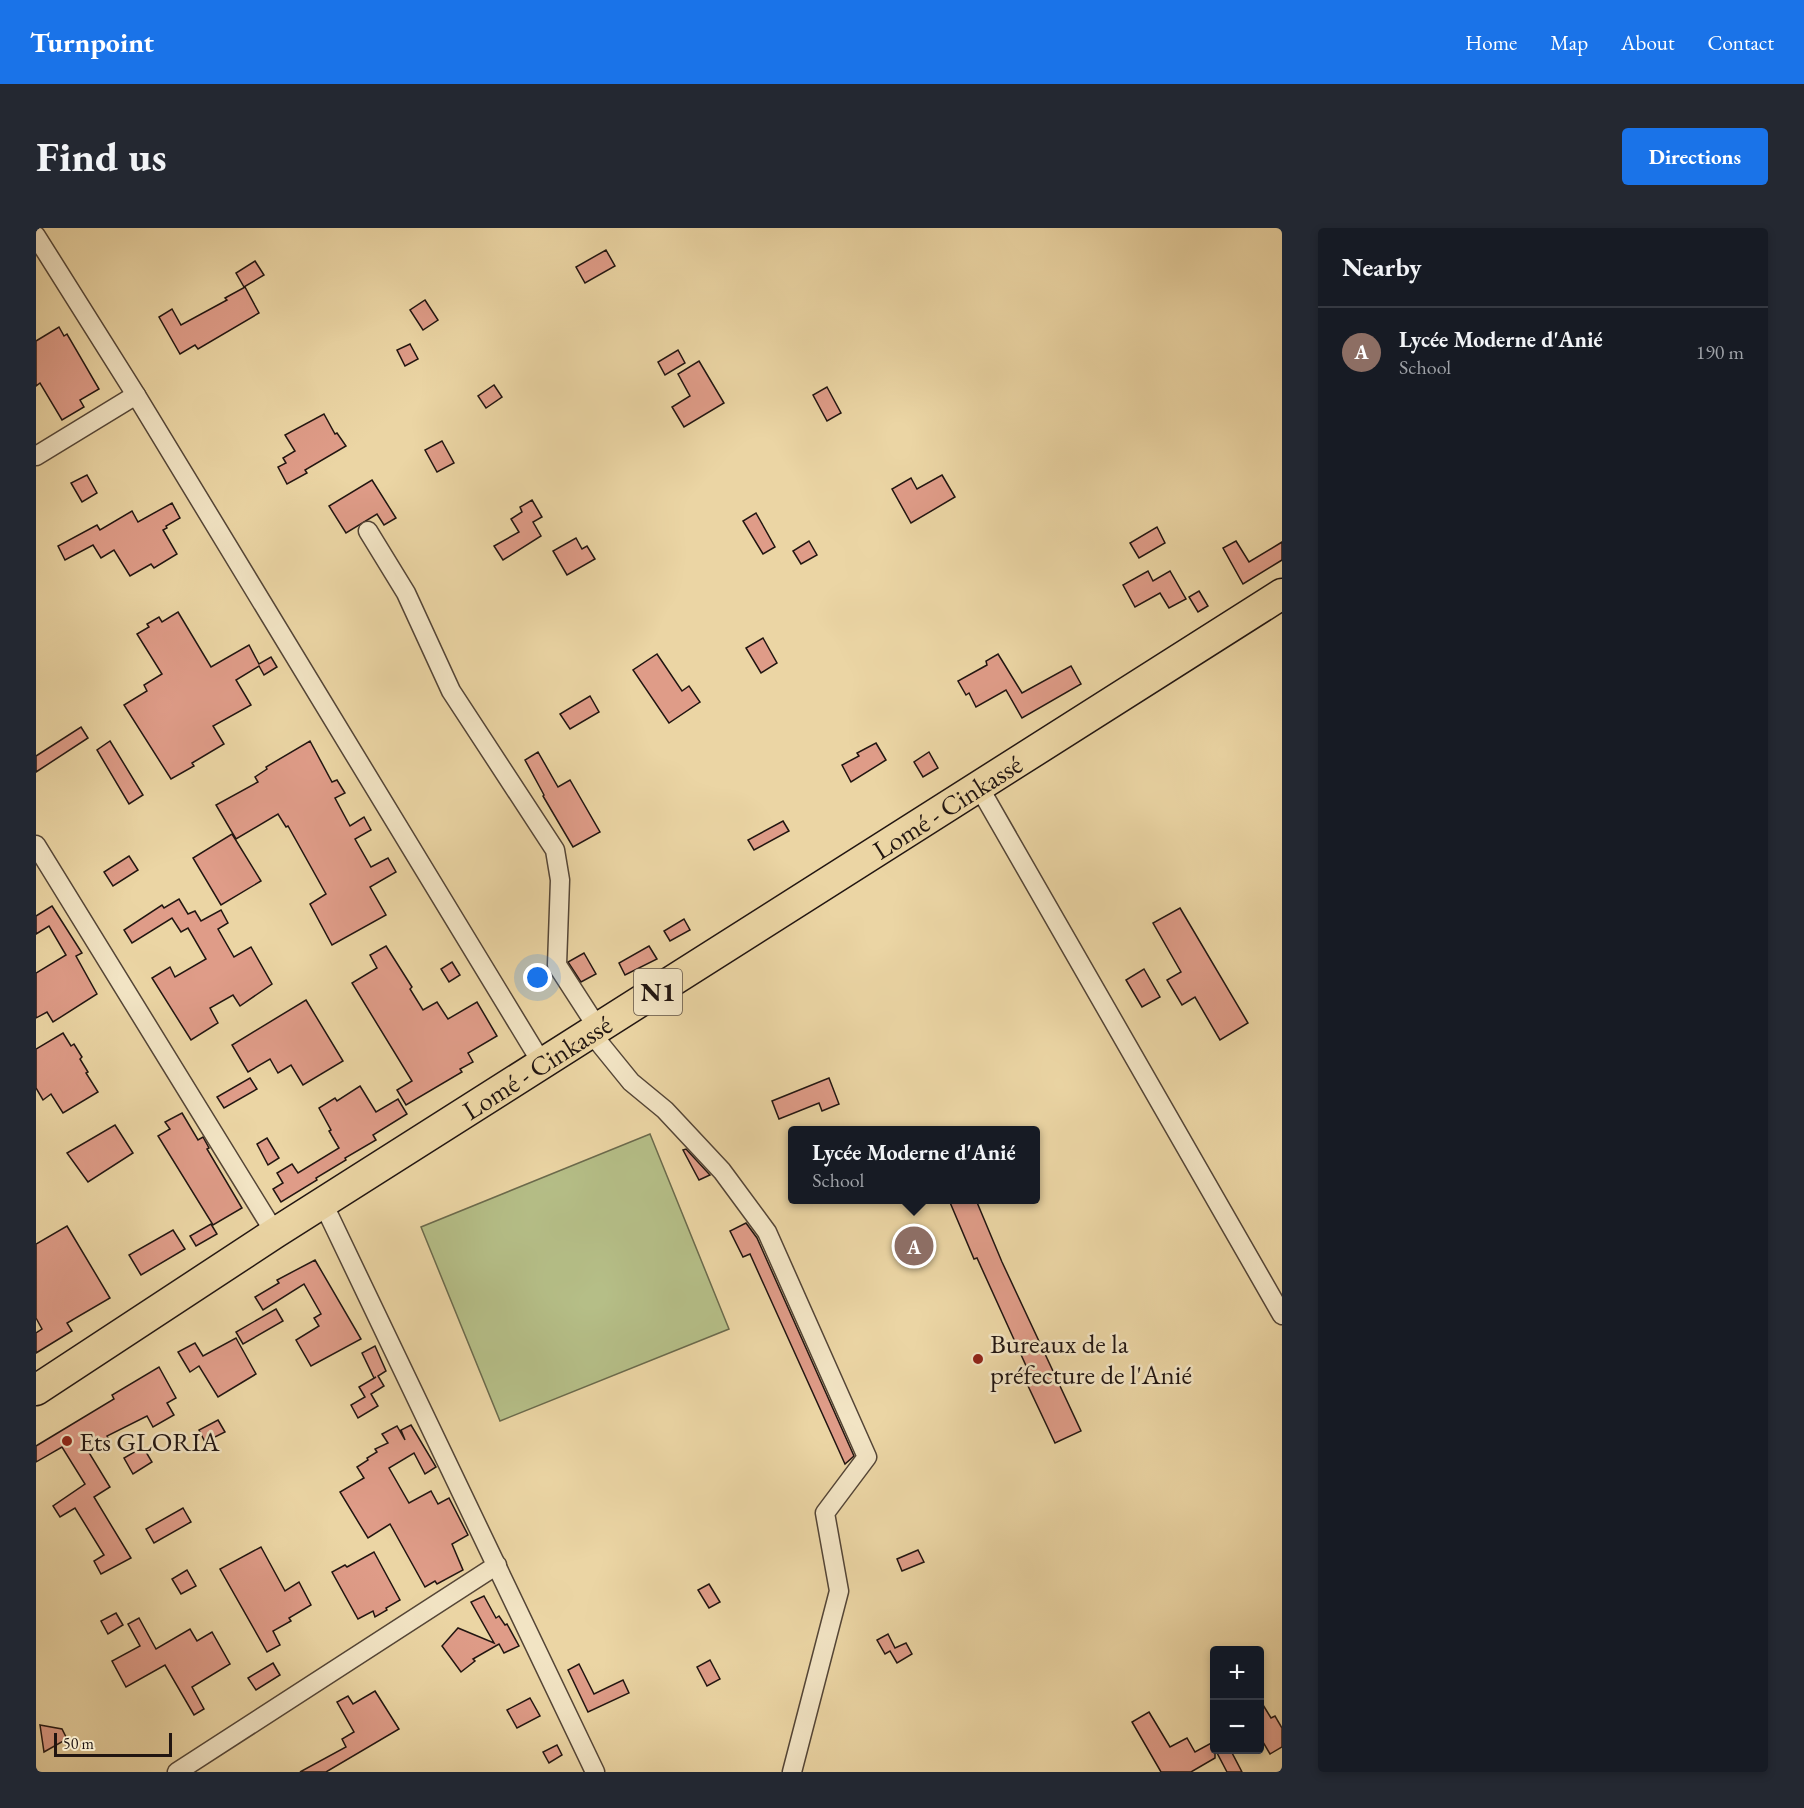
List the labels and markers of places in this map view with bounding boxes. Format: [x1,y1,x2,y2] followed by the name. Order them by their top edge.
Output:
[894,1224,934,1268] pin: A
[990,1326,1192,1392] place label: Bureaux de la préfecture de l'Anié
[971,1352,985,1366] marker: Bureaux de la préfecture de l'Anié
[79,1424,220,1459] place label: Ets GLORIA
[60,1434,74,1448] marker: Ets GLORIA

